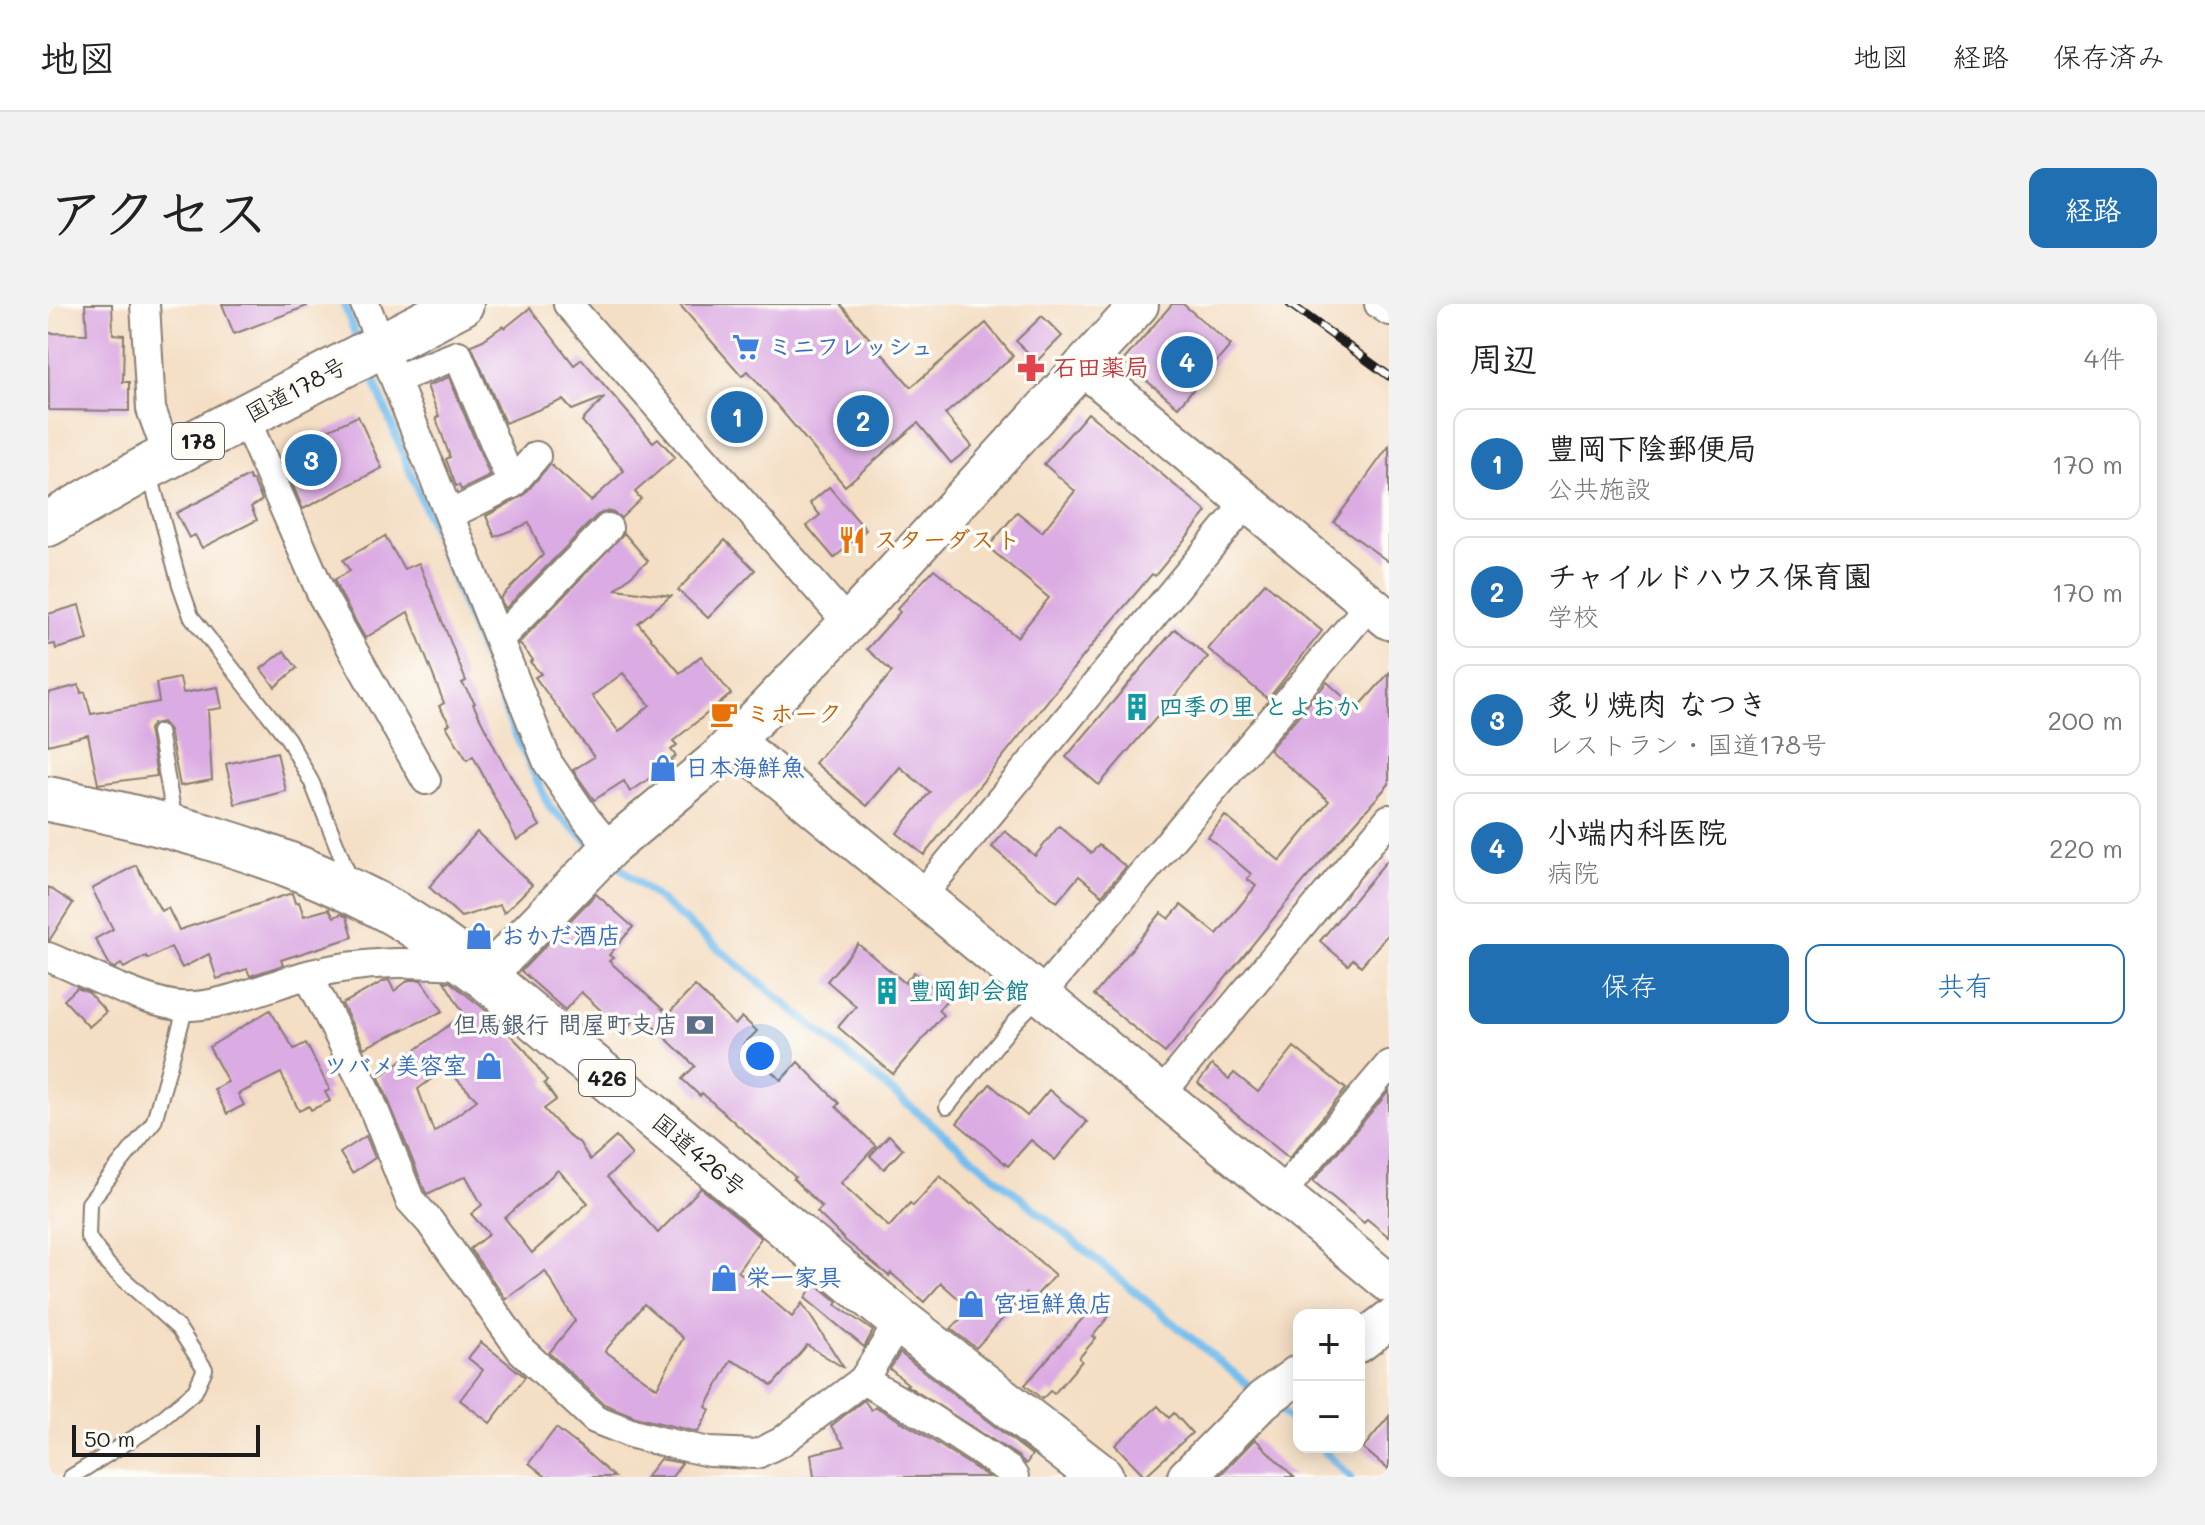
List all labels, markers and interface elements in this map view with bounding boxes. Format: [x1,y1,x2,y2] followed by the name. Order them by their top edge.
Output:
[40,32,116,82] text: 地図
[1853,38,1909,74] text: 地図
[1953,38,2009,74] text: 経路
[2053,38,2165,74] text: 保存済み
[2029,168,2157,248] button: 経路
[48,174,269,247] text: アクセス
[768,330,934,361] place label: ミニフレッシュ
[731,332,761,362] supermarket icon: ミニフレッシュ
[1161,332,1213,392] pin: 4
[1469,335,1537,380] text: 周辺
[2084,341,2125,375] text: 4件
[239,349,351,428] street label: 国道178号
[1053,351,1149,382] place label: 石田薬局
[1016,353,1046,383] pharmacy icon: 石田薬局
[711,387,763,447] pin: 1
[837,391,889,451] pin: 2
[172,423,224,459] road number: 178
[1547,427,1757,467] text: 豊岡下陰郵便局
[285,430,337,490] pin: 3
[1491,447,1503,481] text: 1
[2052,447,2123,481] text: 170 m
[1547,471,1651,505] text: 公共施設
[874,523,1020,554] place label: スターダスト
[837,525,867,555] restaurant icon: スターダスト
[1547,555,1873,595] text: チャイルドハウス保育園
[1490,575,1504,609] text: 2
[2052,575,2123,609] text: 170 m
[1547,599,1599,633] text: 学校
[1547,683,1768,723] text: 炙り焼肉 なつき
[1159,690,1360,721] place label: 四季の里 とよおか
[1122,692,1152,722] building icon: 四季の里 とよおか
[746,697,842,728] place label: ミホーク
[709,699,739,729] cafe icon: ミホーク
[1489,703,1505,737] text: 3
[2047,703,2123,737] text: 200 m
[1547,727,1827,761] text: レストラン · 国道178号
[685,751,805,782] place label: 日本海鮮魚
[648,753,678,783] shop icon: 日本海鮮魚
[1547,811,1727,851] text: 小端内科医院
[1489,831,1505,865] text: 4
[2049,831,2123,865] text: 220 m
[1547,855,1599,889] text: 病院
[501,919,621,950] place label: おかだ酒店
[464,921,494,951] shop icon: おかだ酒店
[1469,944,1789,1024] button: 保存
[1805,944,2125,1024] button: 共有
[909,974,1029,1005] place label: 豊岡卸会館
[872,976,902,1006] building icon: 豊岡卸会館
[453,1008,678,1039] place label: 但馬銀行 問屋町支店
[685,1010,715,1040] bank icon: 但馬銀行 問屋町支店
[740,1036,780,1076] your location
[323,1049,467,1080] place label: ツバメ美容室
[474,1051,504,1081] shop icon: ツバメ美容室
[579,1060,635,1096] road number: 426
[646,1105,754,1202] street label: 国道426号
[746,1261,842,1292] place label: 栄一家具
[709,1263,739,1293] shop icon: 栄一家具
[993,1287,1113,1318] place label: 宮垣鮮魚店
[956,1289,986,1319] shop icon: 宮垣鮮魚店
[1293,1309,1365,1453] map controls
[1293,1309,1365,1381] button: +
[1293,1381,1365,1453] button: −
[72,1421,260,1457] scale bar
[84,1424,135,1453] text: 50 m

